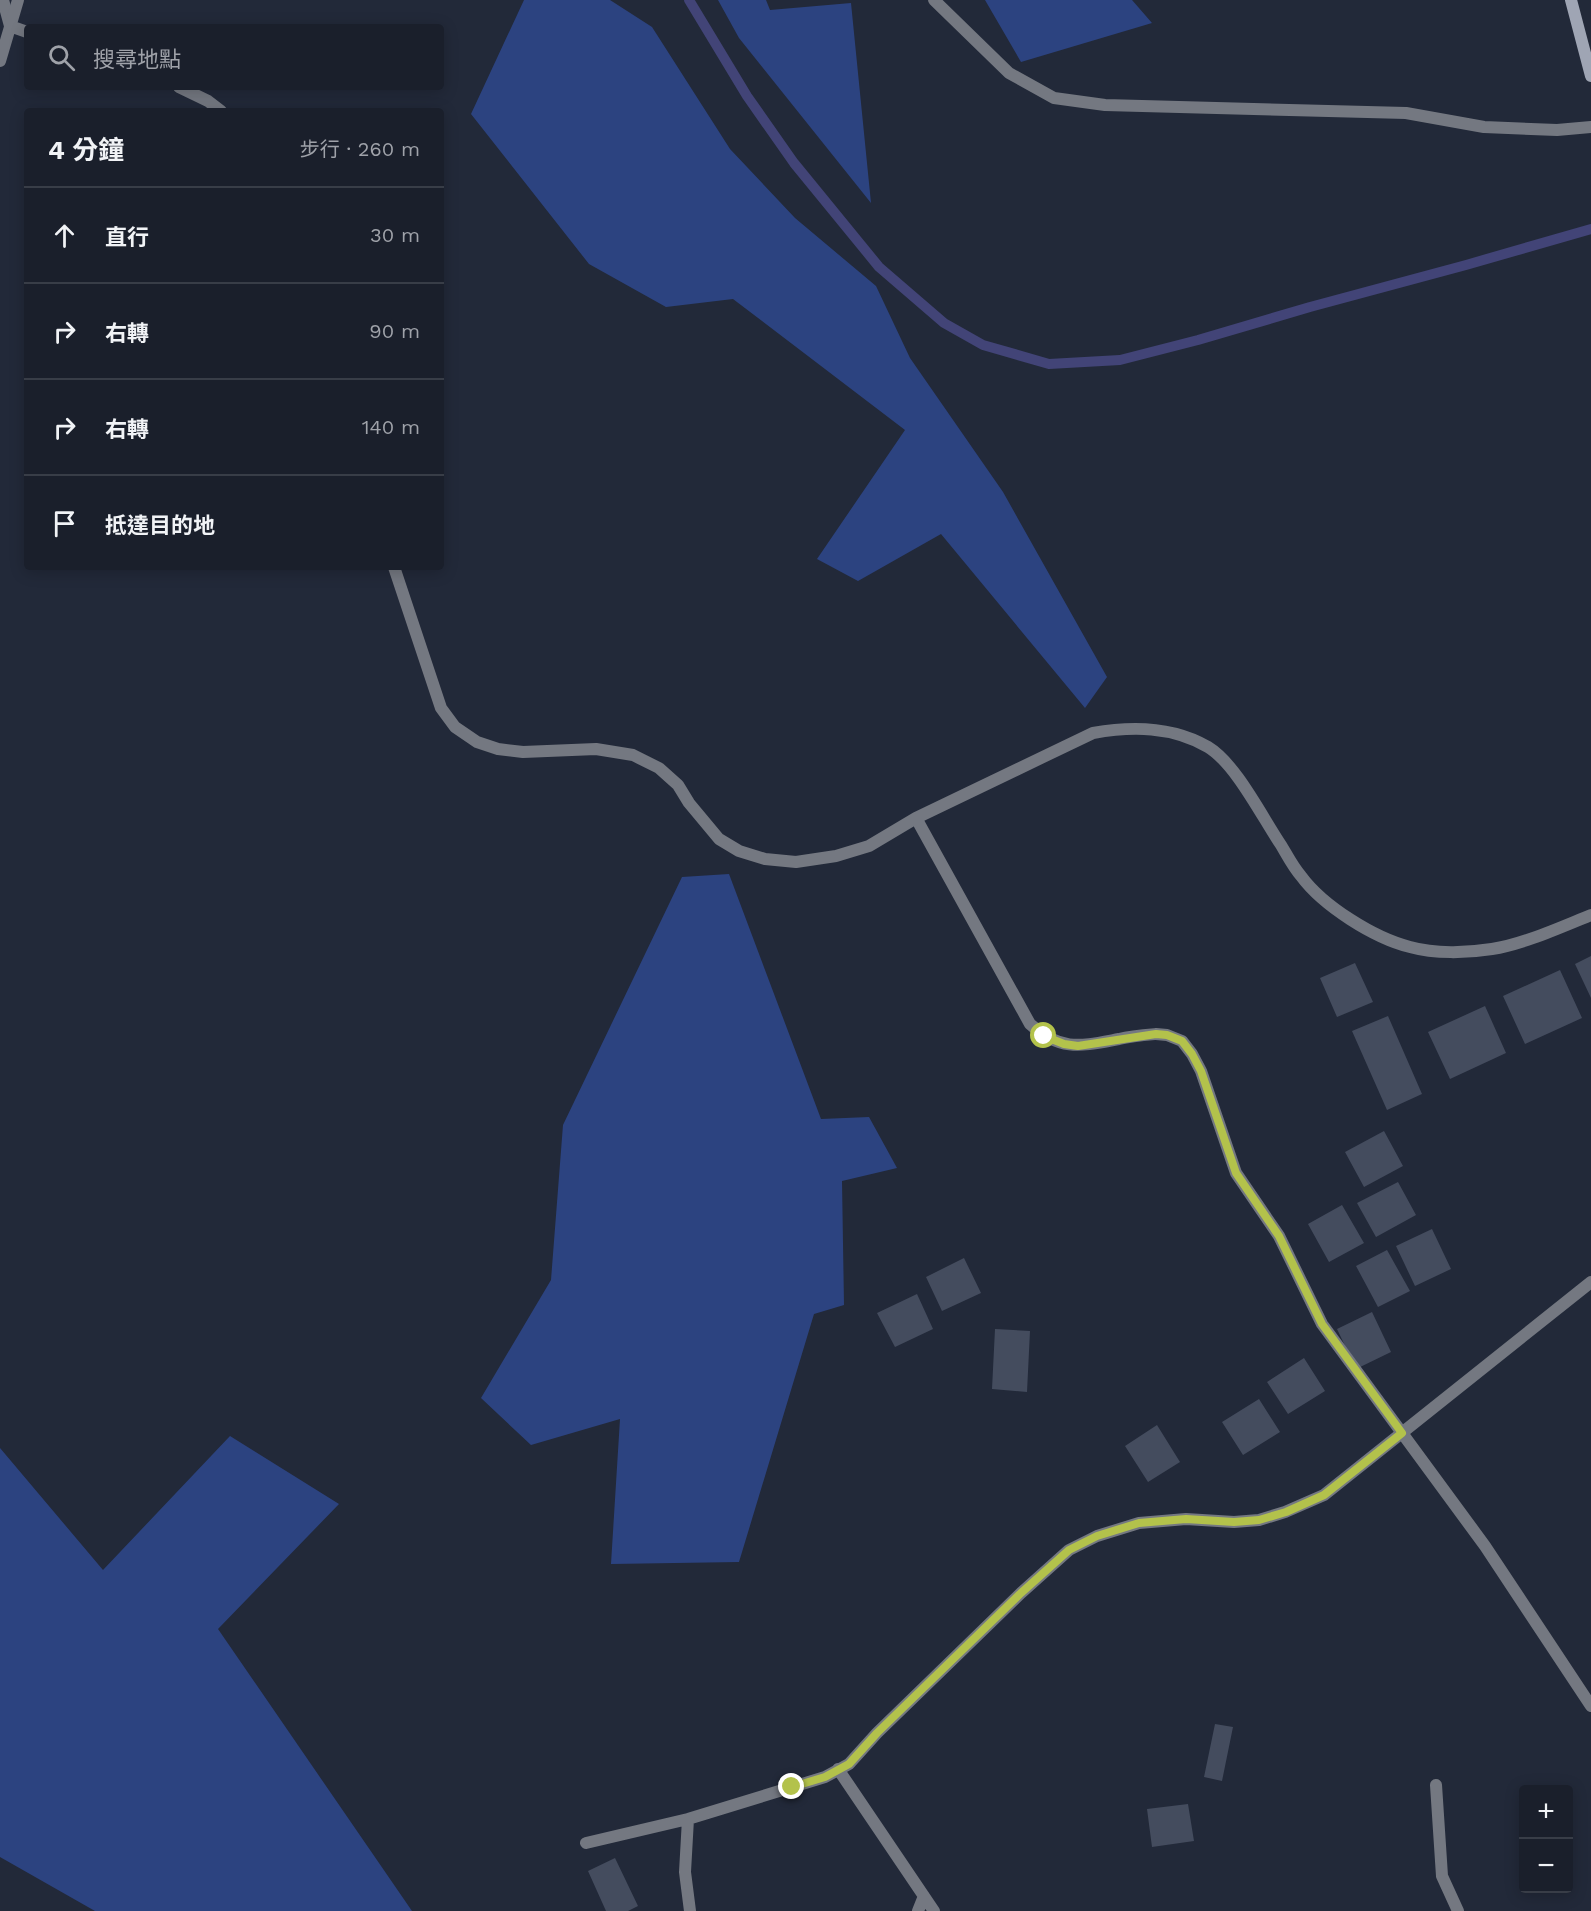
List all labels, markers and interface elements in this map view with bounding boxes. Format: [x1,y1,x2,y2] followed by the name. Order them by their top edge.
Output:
[24,24,444,90] search box
[45,41,78,74] icon: search
[93,47,181,72] text: 搜尋地點
[48,135,124,165] text: 4 分鐘
[300,137,420,161] text: 步行 · 260 m
[48,219,81,252] icon: ahead
[370,223,420,247] text: 30 m
[105,225,149,250] text: 直行
[48,315,81,348] icon: right
[369,319,420,343] text: 90 m
[105,321,149,346] text: 右轉
[48,411,81,444] icon: right
[362,415,420,439] text: 140 m
[105,417,149,442] text: 右轉
[48,507,81,540] icon: arrive
[105,513,215,538] text: 抵達目的地
[1030,1022,1056,1048] route start
[778,1773,804,1799] route end
[1519,1785,1573,1893] map controls
[1519,1785,1573,1839] button: +
[1519,1839,1573,1893] button: −

